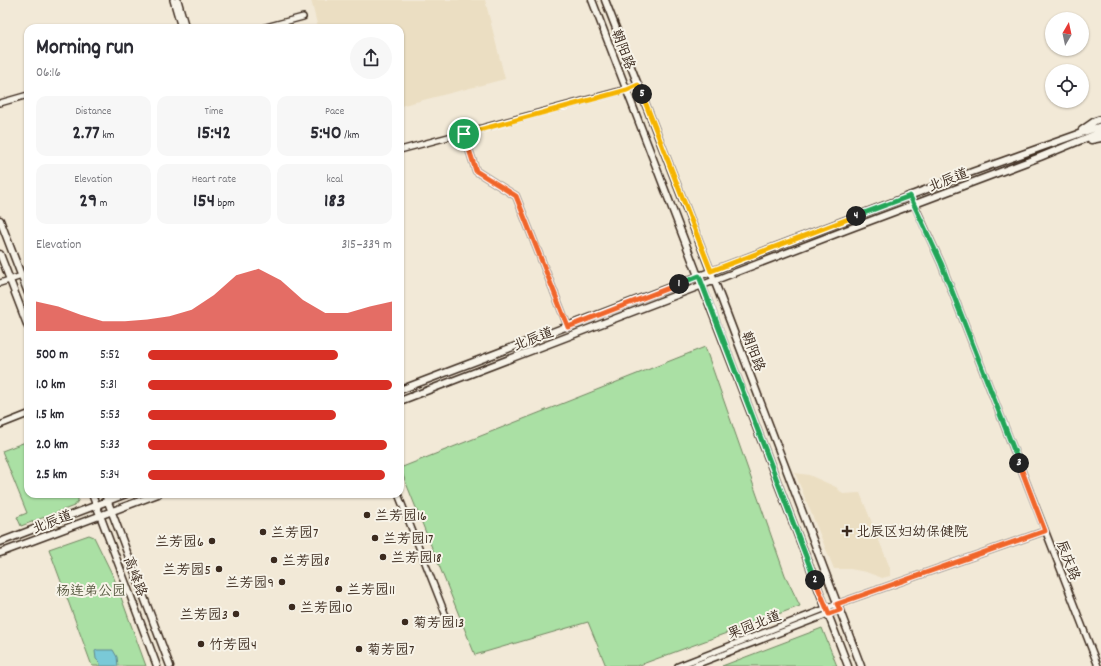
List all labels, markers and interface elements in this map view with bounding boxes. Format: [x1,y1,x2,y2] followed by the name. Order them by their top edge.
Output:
[1045,12,1089,56] north arrow
[1045,12,1089,108] map controls
[605,27,639,73] street label: 朝阳路
[36,33,134,64] text: Morning run
[350,37,392,79] button: share
[36,64,61,83] text: 06:16
[1045,64,1089,108] button: locate
[632,84,652,104] pin: 5
[639,86,645,102] text: 5
[75,104,111,120] text: Distance
[205,104,223,120] text: Time
[325,104,344,120] text: Pace
[447,117,481,151] pin
[72,120,100,148] text: 2.77
[197,120,231,148] text: 15:42
[310,120,342,148] text: 5:40
[453,123,475,145] icon: arrive
[100,128,114,144] text: km
[342,128,359,144] text: /km
[926,164,972,198] street label: 北辰道
[74,172,112,188] text: Elevation
[192,172,236,188] text: Heart rate
[326,172,343,188] text: kcal
[79,188,97,216] text: 29
[193,188,215,216] text: 154
[324,188,345,216] text: 183
[97,196,107,212] text: m
[215,196,235,212] text: bpm
[846,206,866,226] pin: 4
[854,208,858,224] text: 4
[36,236,81,255] text: Elevation
[342,236,392,255] text: 315–339 m
[669,274,689,294] pin: 1
[678,276,680,292] text: 1
[511,323,557,357] street label: 北辰道
[735,329,769,375] street label: 朝阳路
[36,346,68,365] text: 500 m
[100,346,120,365] text: 5:52
[36,376,65,395] text: 1.0 km
[100,376,117,395] text: 5:31
[36,406,64,425] text: 1.5 km
[100,406,120,425] text: 5:53
[36,436,68,455] text: 2.0 km
[100,436,120,455] text: 5:33
[1009,453,1029,473] pin: 3
[1017,455,1021,471] text: 3
[36,466,67,485] text: 2.5 km
[100,466,119,485] text: 5:34
[30,506,76,540] street label: 北辰道
[375,507,427,527] place label: 兰芳园16
[362,510,372,520] marker: 兰芳园16
[856,523,968,543] place label: 北辰区妇幼保健院
[271,524,318,544] place label: 兰芳园7
[841,525,853,537] marker: 北辰区妇幼保健院
[258,527,268,537] marker: 兰芳园7
[383,530,433,550] place label: 兰芳园17
[155,533,204,553] place label: 兰芳园6
[370,533,380,543] marker: 兰芳园17
[207,536,217,546] marker: 兰芳园6
[1050,538,1084,584] street label: 辰庆路
[391,549,442,569] place label: 兰芳园18
[282,552,330,572] place label: 兰芳园8
[378,552,388,562] marker: 兰芳园18
[117,554,151,600] street label: 高峰路
[269,555,279,565] marker: 兰芳园8
[163,561,211,581] place label: 兰芳园5
[214,564,224,574] marker: 兰芳园5
[805,570,825,590] pin: 2
[813,572,817,588] text: 2
[226,574,274,594] place label: 兰芳园9
[277,577,287,587] marker: 兰芳园9
[347,581,395,601] place label: 兰芳园11
[56,582,126,602] park label: 杨连弟公园
[334,584,344,594] marker: 兰芳园11
[300,599,353,619] place label: 兰芳园10
[287,602,297,612] marker: 兰芳园10
[180,606,228,626] place label: 兰芳园3
[725,606,784,645] street label: 果园北道
[231,609,241,619] marker: 兰芳园3
[413,614,464,634] place label: 菊芳园13
[400,617,410,627] marker: 菊芳园13
[209,636,257,656] place label: 竹芳园4
[196,639,206,649] marker: 竹芳园4
[367,641,414,661] place label: 菊芳园7
[354,644,364,654] marker: 菊芳园7

